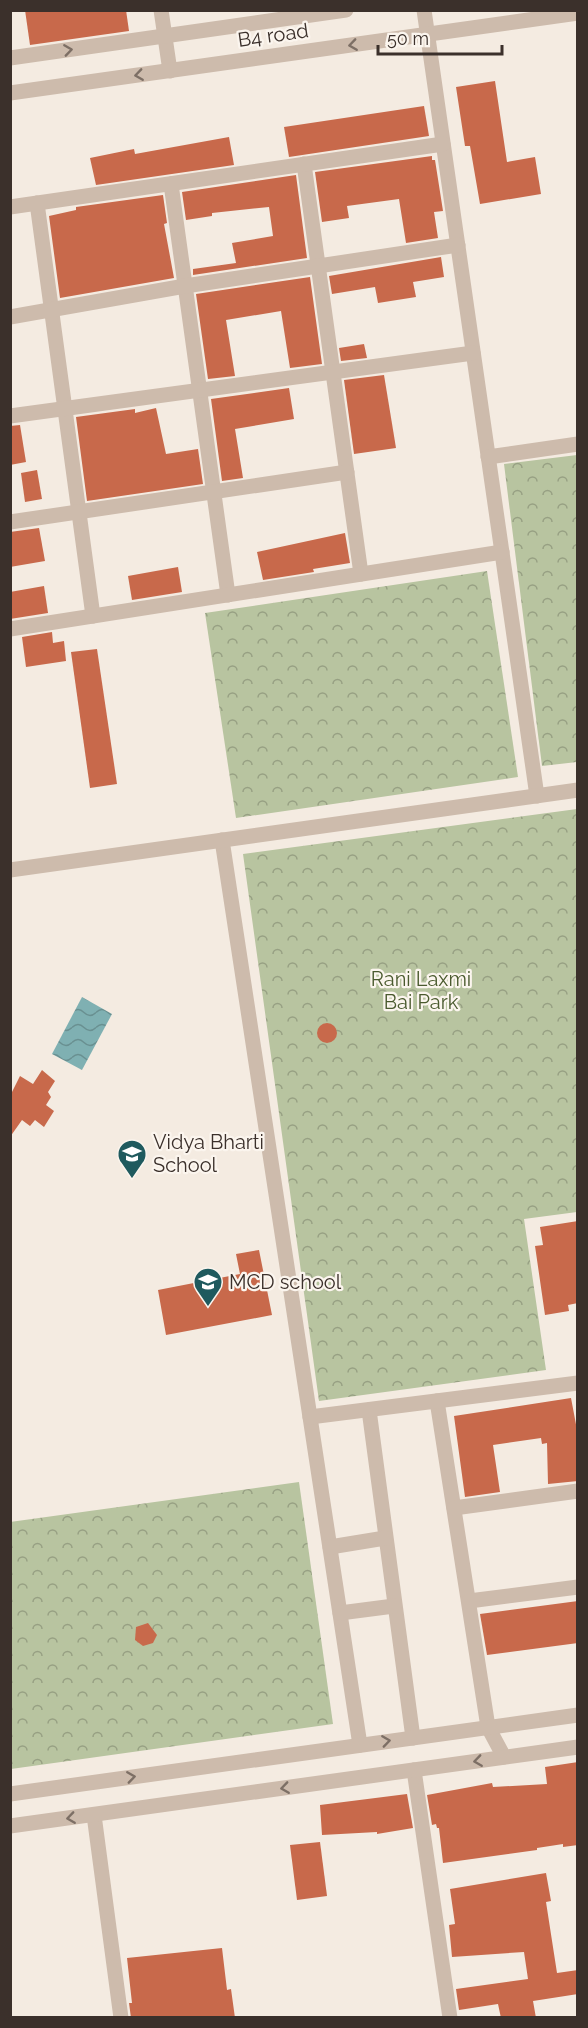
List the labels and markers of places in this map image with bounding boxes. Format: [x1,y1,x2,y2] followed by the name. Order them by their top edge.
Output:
[153,1130,264,1177] place label: Vidya Bharti School
[116,1138,148,1180] school or university icon: Vidya Bharti School
[192,1266,224,1308] school or university icon: MCD school
[229,1270,342,1294] place label: MCD school

